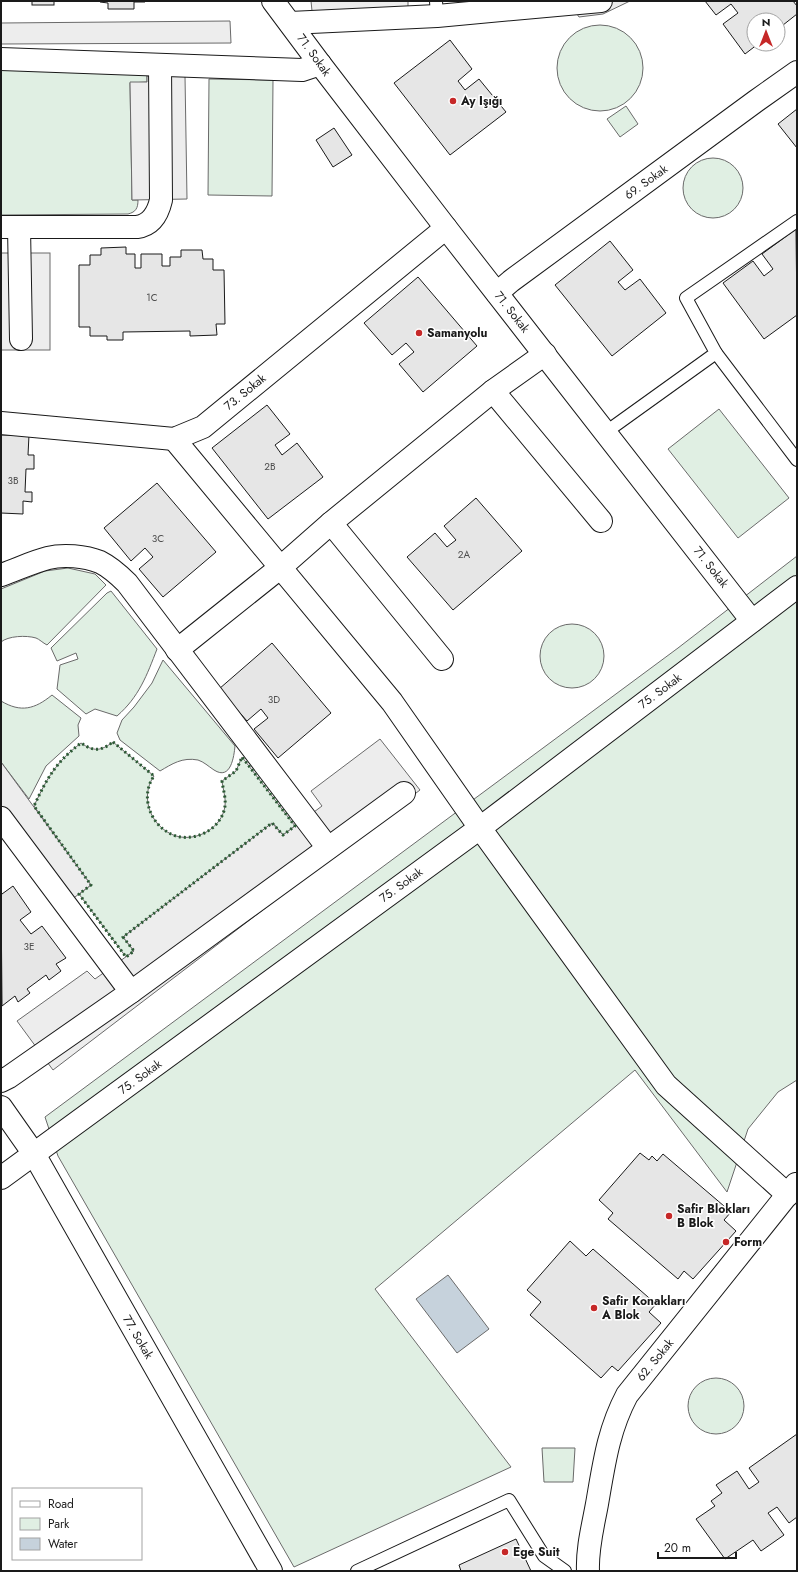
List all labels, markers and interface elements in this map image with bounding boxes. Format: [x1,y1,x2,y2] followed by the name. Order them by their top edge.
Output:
[746,12,786,52] north arrow
[762,14,770,30] text: N
[293,30,336,80] street label: 71. Sokak
[460,92,502,110] place label: Ay Işığı
[448,96,458,106] marker: Ay Işığı
[621,160,672,204] street label: 69. Sokak
[490,287,534,337] street label: 71. Sokak
[146,290,158,305] house number: 1C
[427,324,488,342] place label: Samanyolu
[414,328,424,338] marker: Samanyolu
[220,369,270,415] street label: 73. Sokak
[264,459,276,474] house number: 2B
[7,473,19,488] house number: 3B
[152,531,164,546] house number: 3C
[689,542,733,592] street label: 71. Sokak
[458,547,471,562] house number: 2A
[635,668,686,713] street label: 75. Sokak
[268,692,280,707] house number: 3D
[376,863,427,907] street label: 75. Sokak
[24,939,34,954] house number: 3E
[115,1055,166,1099] street label: 75. Sokak
[677,1200,750,1232] place label: Safir Blokları B Blok
[664,1211,674,1221] marker: Safir Blokları B Blok
[734,1233,762,1251] place label: Form
[721,1237,731,1247] marker: Form
[601,1292,685,1324] place label: Safir Konakları A Blok
[589,1303,599,1313] marker: Safir Konakları A Blok
[118,1312,158,1363] street label: 77. Sokak
[632,1334,678,1385] street label: 62. Sokak
[12,1488,142,1560] legend
[48,1495,74,1513] text: Road
[48,1515,70,1533] text: Park
[658,1534,736,1560] scale bar
[48,1535,79,1553] text: Water
[664,1539,691,1557] text: 20 m
[513,1543,560,1561] place label: Ege Suit
[500,1547,510,1557] marker: Ege Suit

